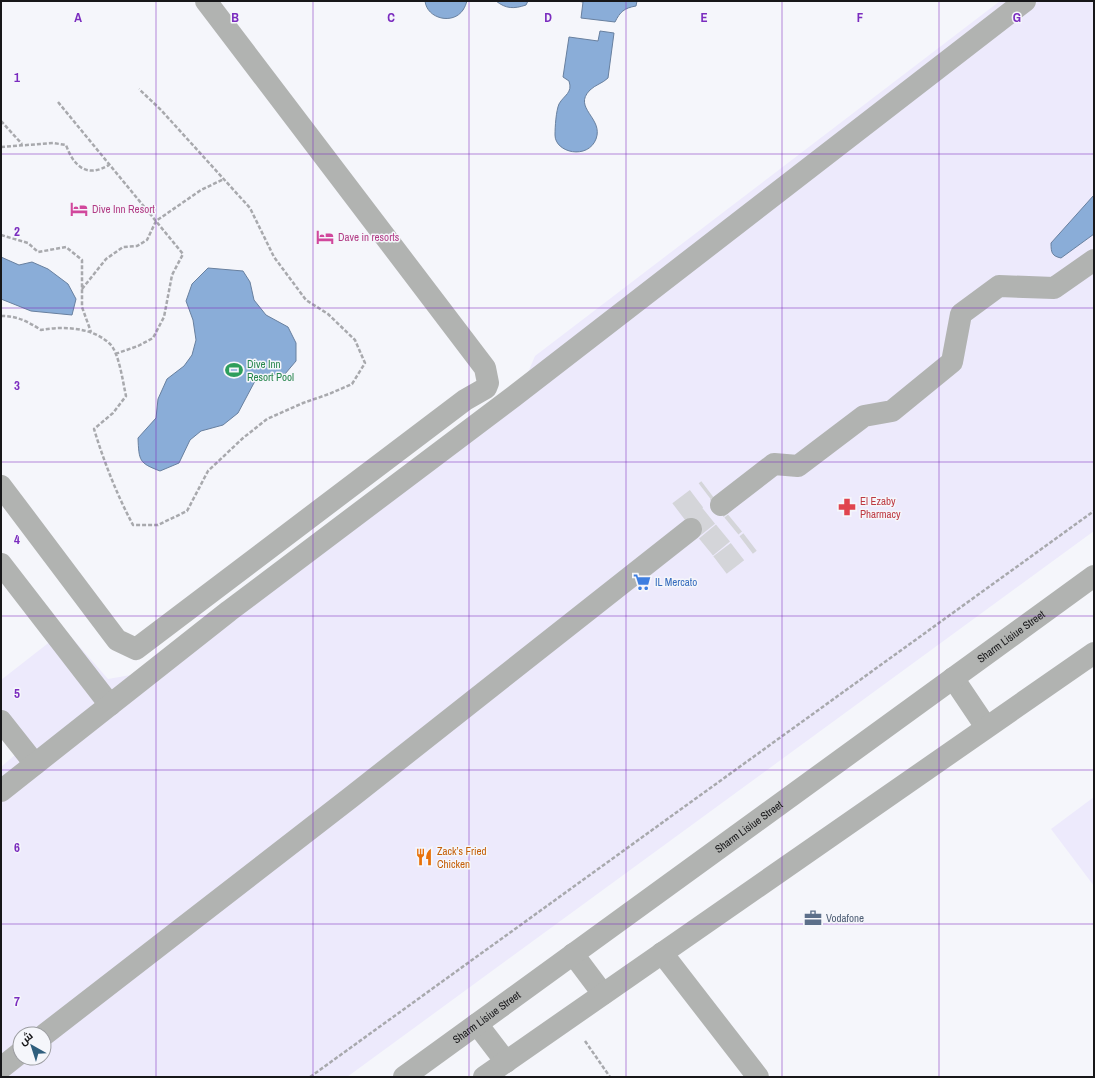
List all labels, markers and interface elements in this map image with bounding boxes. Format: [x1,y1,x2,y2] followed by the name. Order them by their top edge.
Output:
[74,9,82,26] text: A
[231,9,239,26] text: B
[387,9,395,26] text: C
[544,9,552,26] text: D
[700,9,708,26] text: E
[857,9,864,26] text: F
[1013,9,1021,26] text: G
[14,69,20,86] text: 1
[69,199,89,219] hotel icon: Dive Inn Resort
[92,202,155,216] place label: Dive Inn Resort
[14,223,20,240] text: 2
[315,227,335,247] hotel icon: Dave in resorts
[338,230,400,244] place label: Dave in resorts
[247,357,294,384] place label: Dive Inn Resort Pool
[224,360,244,380] sports icon: Dive Inn Resort Pool
[14,377,20,394] text: 3
[860,494,901,521] place label: El Ezaby Pharmacy
[837,497,857,517] pharmacy icon: El Ezaby Pharmacy
[14,531,20,548] text: 4
[632,572,652,592] supermarket icon: IL Mercato
[655,575,697,589] place label: IL Mercato
[974,607,1048,666] street label: Sharm Lisiue Street
[14,685,20,702] text: 5
[712,797,786,856] street label: Sharm Lisiue Street
[14,839,20,856] text: 6
[437,844,486,871] place label: Zack’s Fried Chicken
[414,847,434,867] restaurant icon: Zack’s Fried Chicken
[803,908,823,928] office icon: Vodafone
[826,911,864,925] place label: Vodafone
[450,987,524,1046] street label: Sharm Lisiue Street
[14,993,20,1010] text: 7
[12,1026,52,1066] north arrow
[16,1028,36,1048] text: ش

